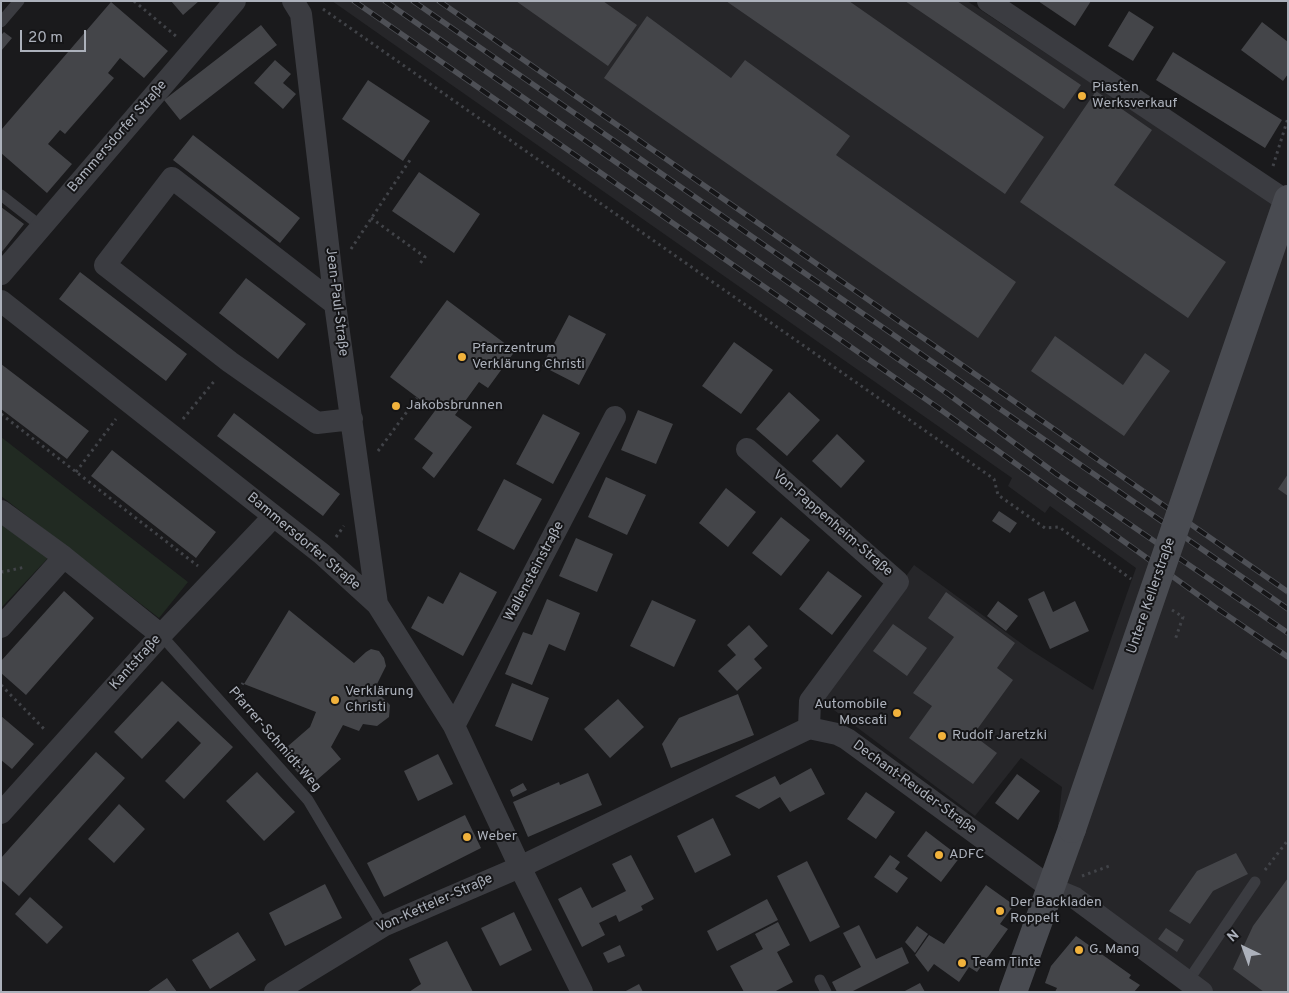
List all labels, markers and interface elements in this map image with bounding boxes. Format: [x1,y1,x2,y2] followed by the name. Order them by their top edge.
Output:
[22,20,89,52] scale bar
[28,29,63,48] text: 20 m
[65,78,171,196] street label: Bammersdorfer Straße
[1092,80,1177,112] place label: Piasten Werksverkauf
[1076,90,1088,102] marker: Piasten Werksverkauf
[321,247,351,357] street label: Jean-Paul-Straße
[472,341,585,374] place label: Pfarrzentrum Verklärung Christi
[456,351,468,363] marker: Pfarrzentrum Verklärung Christi
[406,398,503,414] place label: Jakobsbrunnen
[390,400,402,412] marker: Jakobsbrunnen
[768,467,896,581] street label: Von-Pappenheim-Straße
[243,490,363,594] street label: Bammersdorfer Straße
[501,519,569,625] street label: Wallensteinstraße
[1124,536,1180,656] street label: Untere Kellerstraße
[107,632,165,694] street label: Kantstraße
[224,684,324,796] street label: Pfarrer-Schmidt-Weg
[345,684,414,716] place label: Verklärung Christi
[329,694,341,706] marker: Verklärung Christi
[814,697,887,730] place label: Automobile Moscati
[891,707,903,719] marker: Automobile Moscati
[952,728,1047,744] place label: Rudolf Jaretzki
[936,730,948,742] marker: Rudolf Jaretzki
[849,738,979,838] street label: Dechant-Reuder-Straße
[477,829,517,845] place label: Weber
[461,831,473,843] marker: Weber
[949,847,984,863] place label: ADFC
[933,849,945,861] marker: ADFC
[374,871,496,937] street label: Von-Ketteler-Straße
[1010,895,1102,928] place label: Der Backladen Roppelt
[994,905,1006,917] marker: Der Backladen Roppelt
[1219,923,1269,973] north arrow
[1224,927,1243,946] text: N
[1089,942,1139,958] place label: G. Mang
[1073,944,1085,956] marker: G. Mang
[972,955,1041,971] place label: Team Tinte
[956,957,968,969] marker: Team Tinte

